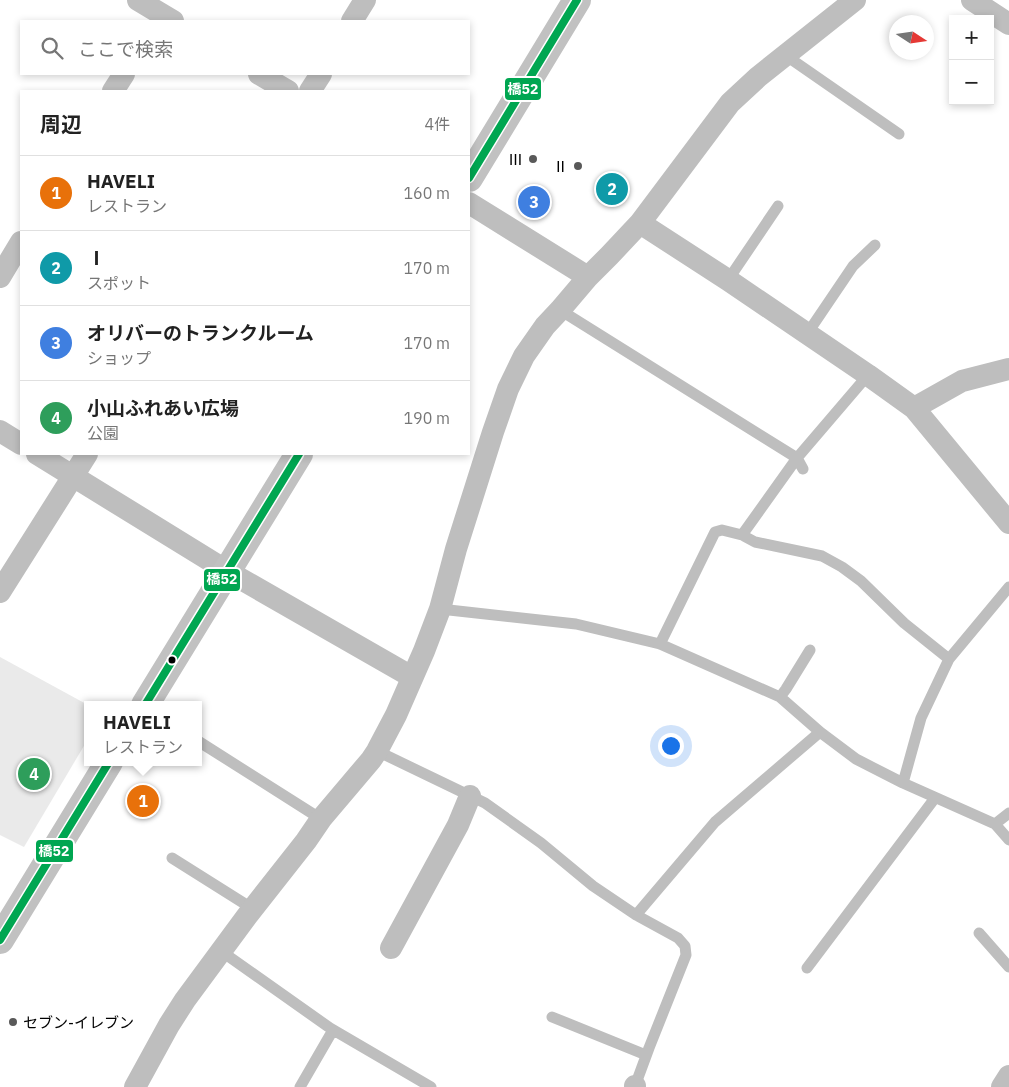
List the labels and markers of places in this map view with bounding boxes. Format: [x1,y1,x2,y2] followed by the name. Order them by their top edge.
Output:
[508,150,523,169] place label: Ⅲ
[527,153,539,165] marker: Ⅲ
[553,157,568,176] place label: Ⅱ
[572,160,584,172] marker: Ⅱ
[596,170,628,208] pin: 2
[518,183,550,221] pin: 3
[167,655,177,665] unlabelled marker
[18,755,50,793] pin: 4
[127,782,159,820] pin: 1
[23,1013,134,1032] place label: セブン-イレブン
[7,1016,19,1028] marker: セブン-イレブン

